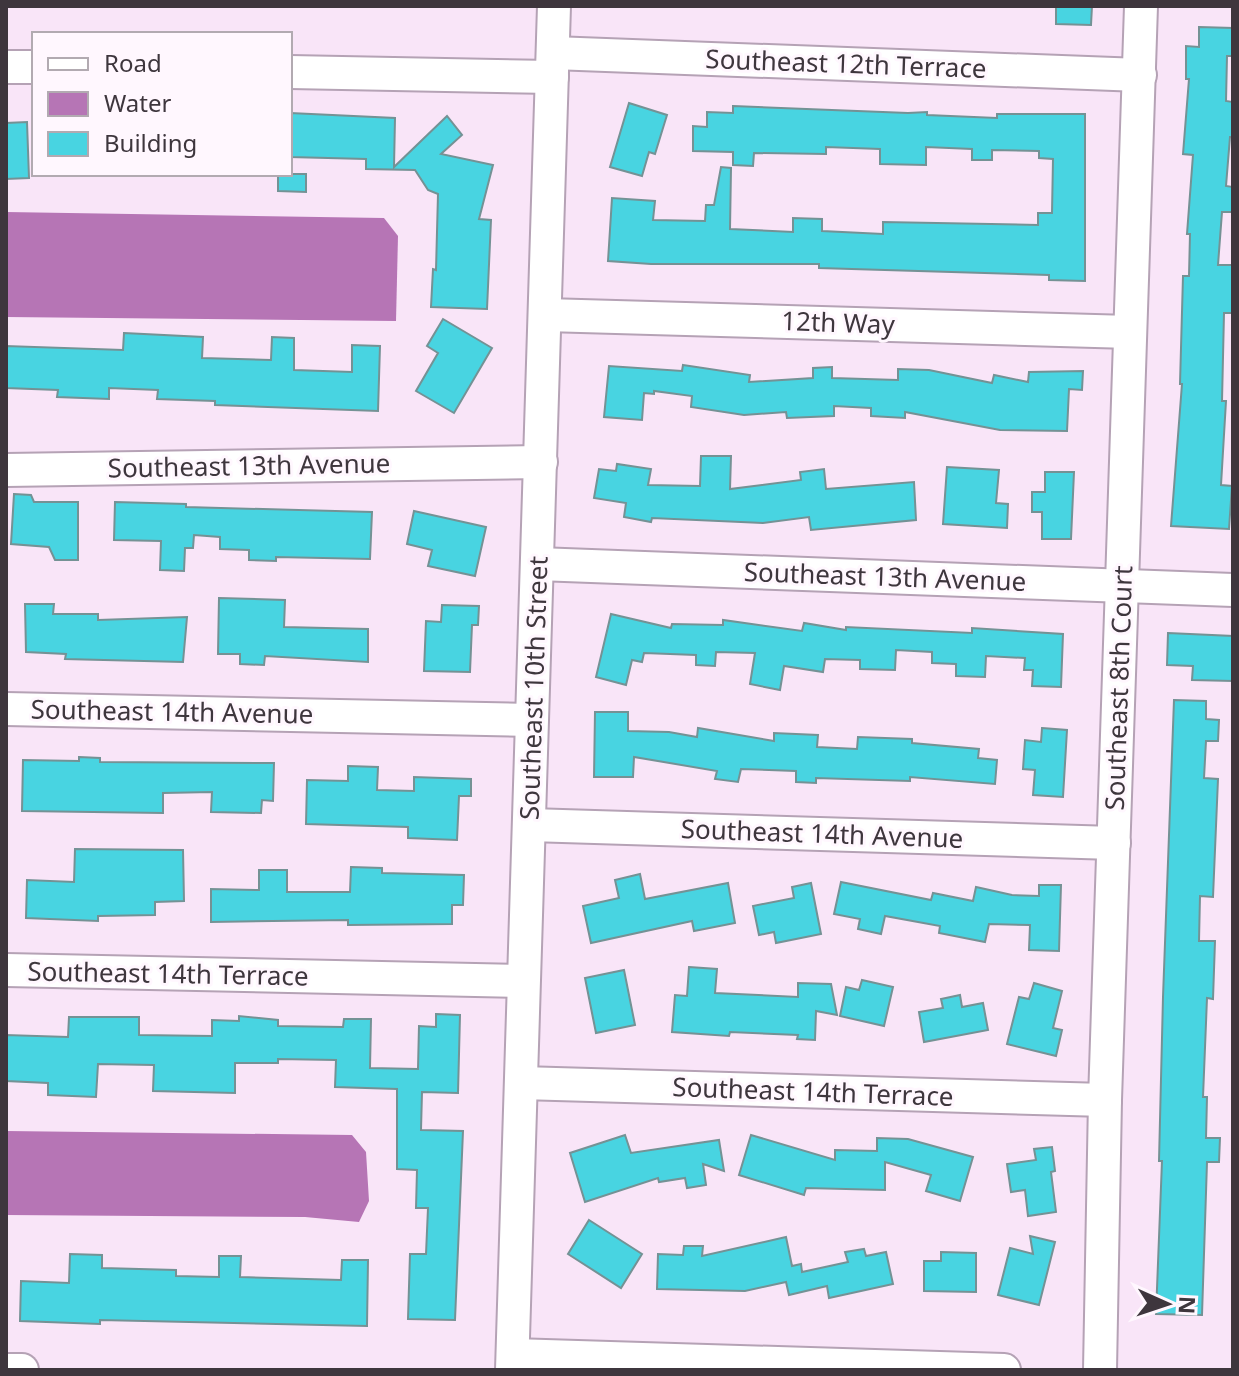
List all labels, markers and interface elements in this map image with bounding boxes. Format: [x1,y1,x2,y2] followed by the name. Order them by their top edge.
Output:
[32,32,292,176] legend
[705,40,987,86] street label: Southeast 12th Terrace
[104,46,162,79] text: Road
[104,86,172,119] text: Water
[104,126,197,159] text: Building
[781,302,896,342] street label: 12th Way
[107,445,391,485] street label: Southeast 13th Avenue
[743,553,1027,599] street label: Southeast 13th Avenue
[510,555,556,820] street label: Southeast 10th Street
[1096,565,1140,811] street label: Southeast 8th Court
[30,691,314,731] street label: Southeast 14th Avenue
[680,810,964,856] street label: Southeast 14th Avenue
[27,953,309,993] street label: Southeast 14th Terrace
[672,1068,954,1114] street label: Southeast 14th Terrace
[1127,1264,1207,1344] north arrow
[1173,1295,1203,1315] text: N

